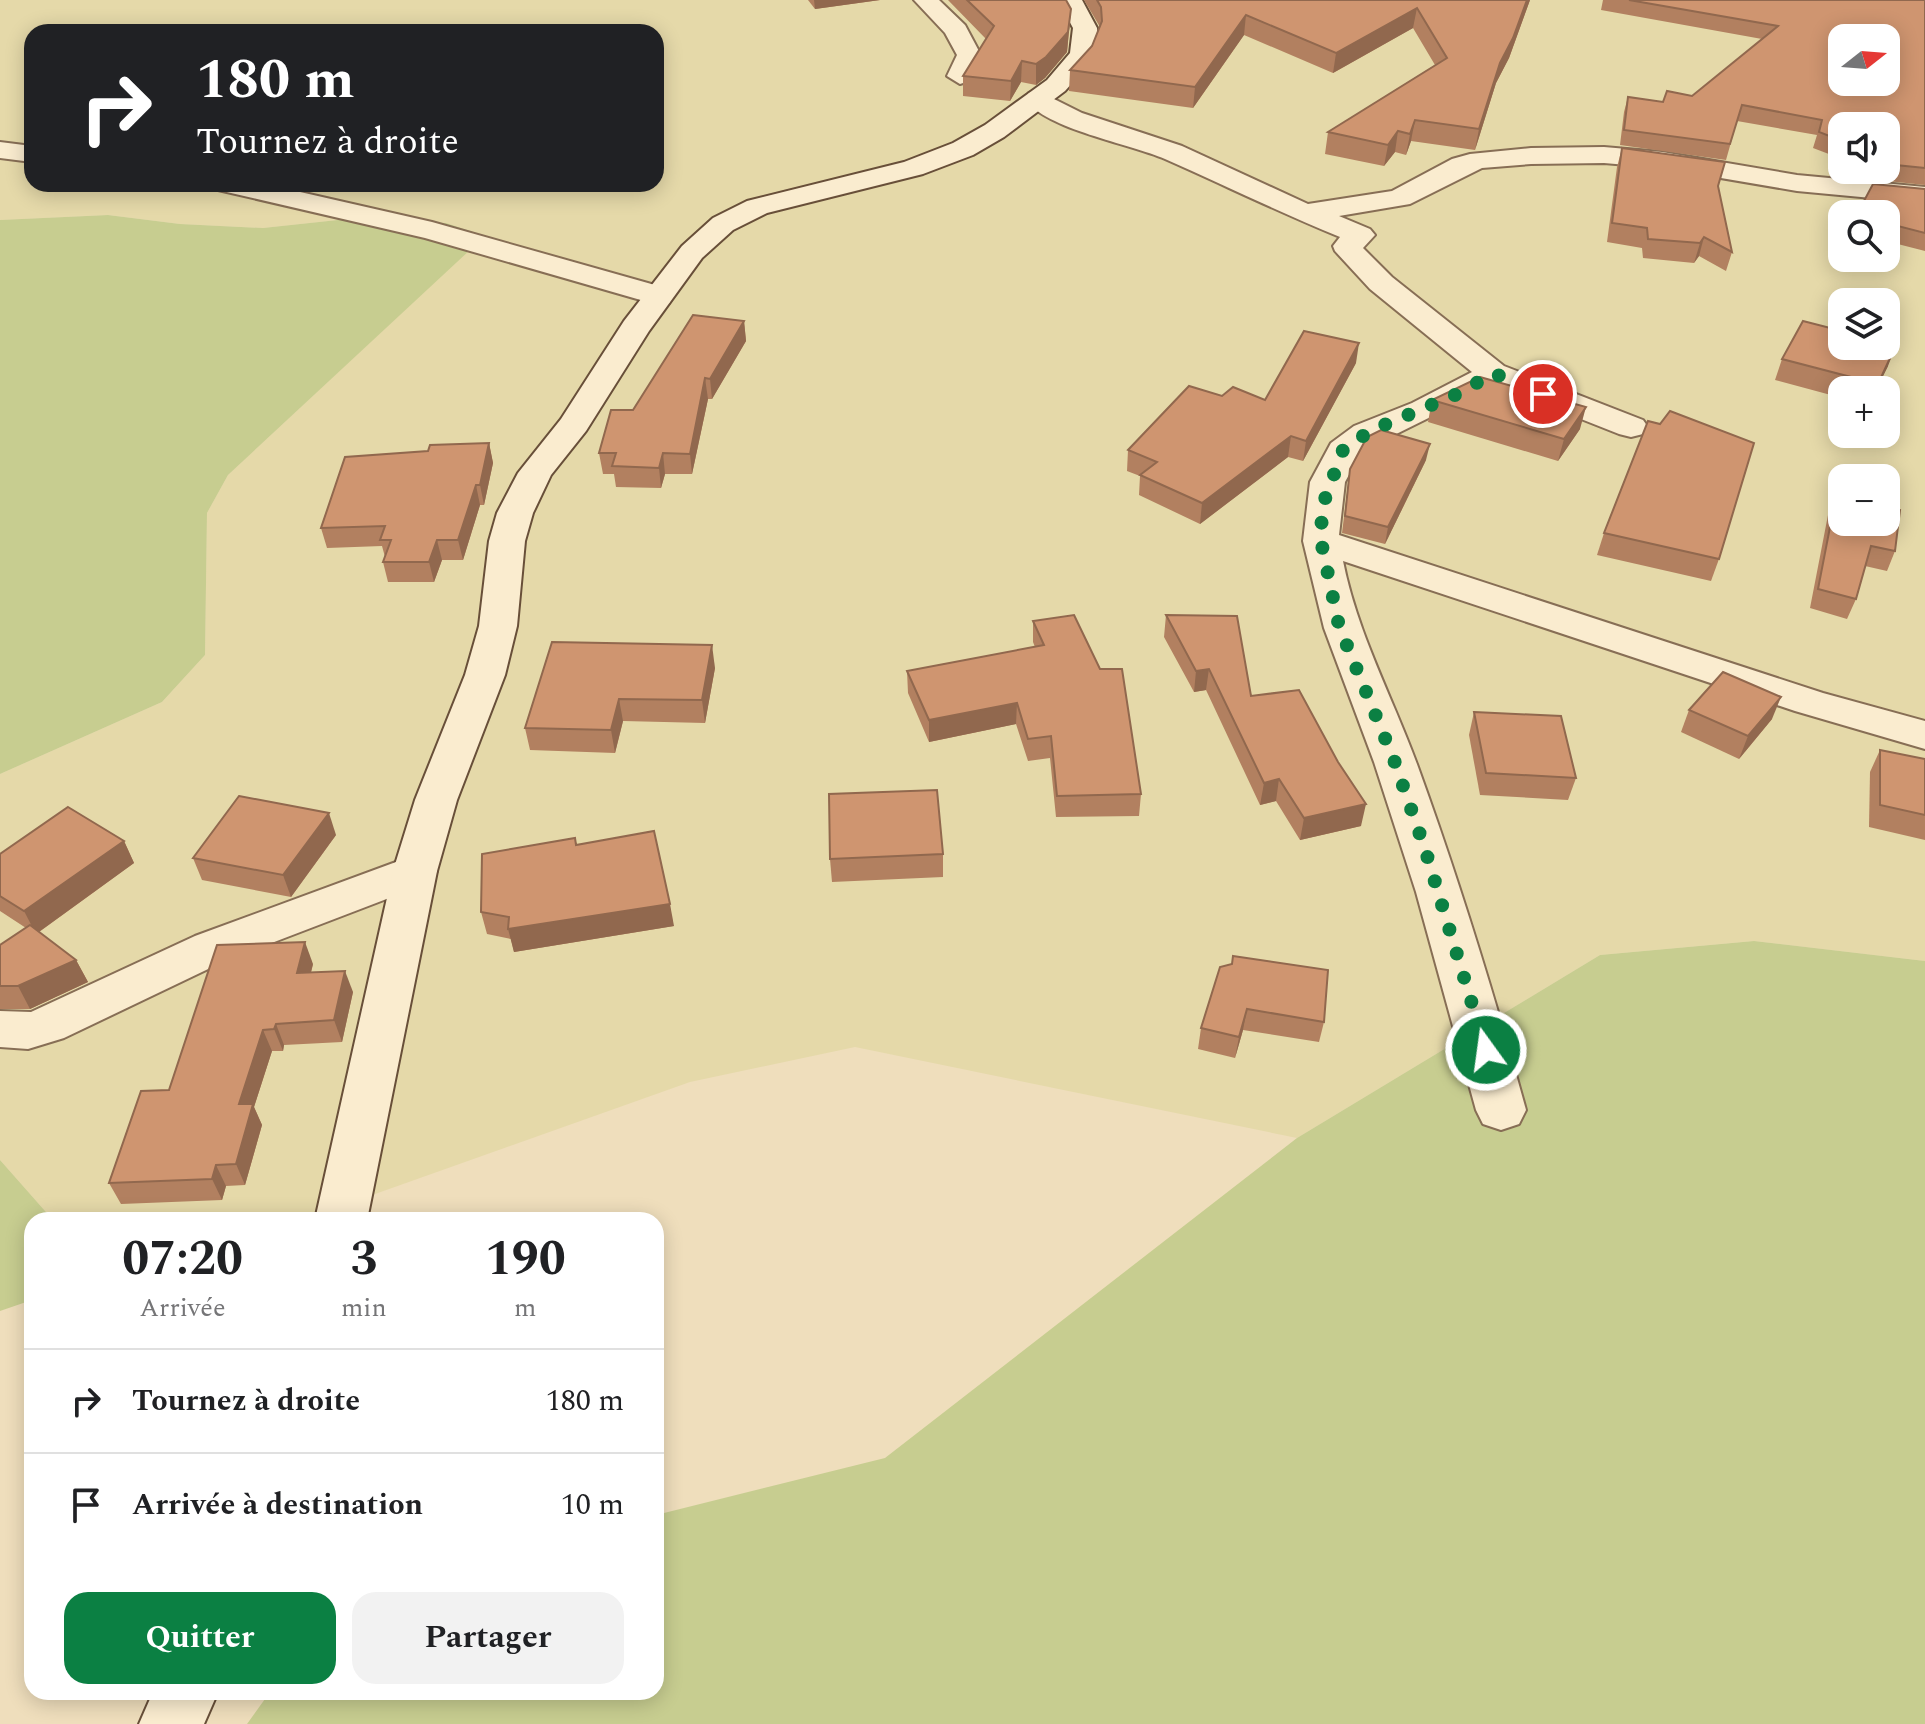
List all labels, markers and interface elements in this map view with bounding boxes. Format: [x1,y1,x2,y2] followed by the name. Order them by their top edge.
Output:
[1828,24,1900,96] north arrow
[1828,24,1900,536] map controls
[196,38,355,123] text: 180 m
[64,56,168,160] icon: right
[1828,112,1900,184] button: sound
[196,115,459,170] text: Tournez à droite
[1828,200,1900,272] button: search
[1828,288,1900,360] button: layers
[1509,360,1577,428] pin
[1521,372,1565,416] icon: arrive
[1828,376,1900,448] button: +
[1828,464,1900,536] button: −
[1444,1008,1528,1092] position arrow
[122,1223,243,1296] text: 07:20
[350,1223,377,1296] text: 3
[485,1223,566,1296] text: 190
[140,1288,226,1328] text: Arrivée
[341,1288,387,1328] text: min
[514,1288,536,1328] text: m
[132,1378,360,1424] text: Tournez à droite
[546,1378,624,1424] text: 180 m
[64,1379,108,1423] icon: right
[132,1482,423,1528] text: Arrivée à destination
[561,1482,624,1528] text: 10 m
[64,1483,108,1527] icon: arrive
[64,1592,336,1684] button: Quitter
[352,1592,624,1684] button: Partager

